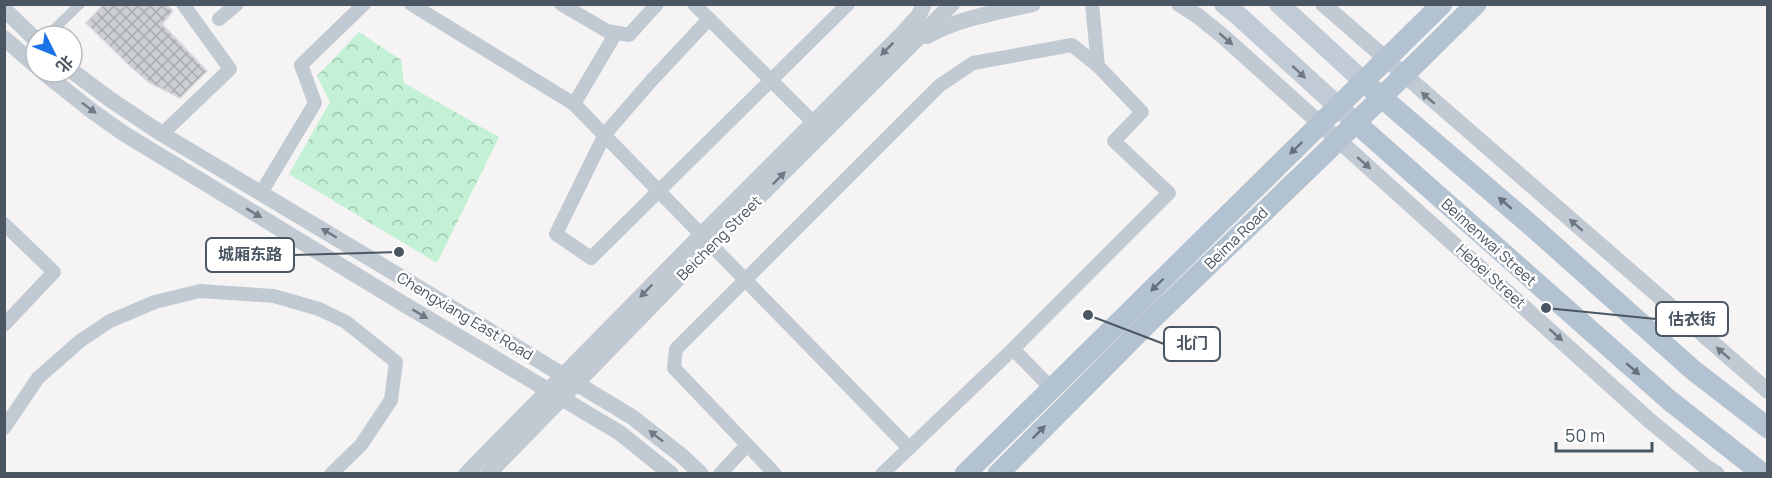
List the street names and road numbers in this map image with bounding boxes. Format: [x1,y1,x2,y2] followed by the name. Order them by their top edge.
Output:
[672,191,766,285] street label: Beicheng Street
[1437,194,1541,290] street label: Beimenwai Street
[1200,202,1272,274] street label: Beima Road
[1452,239,1530,313] street label: Hebei Street
[393,267,537,365] street label: Chengxiang East Road

